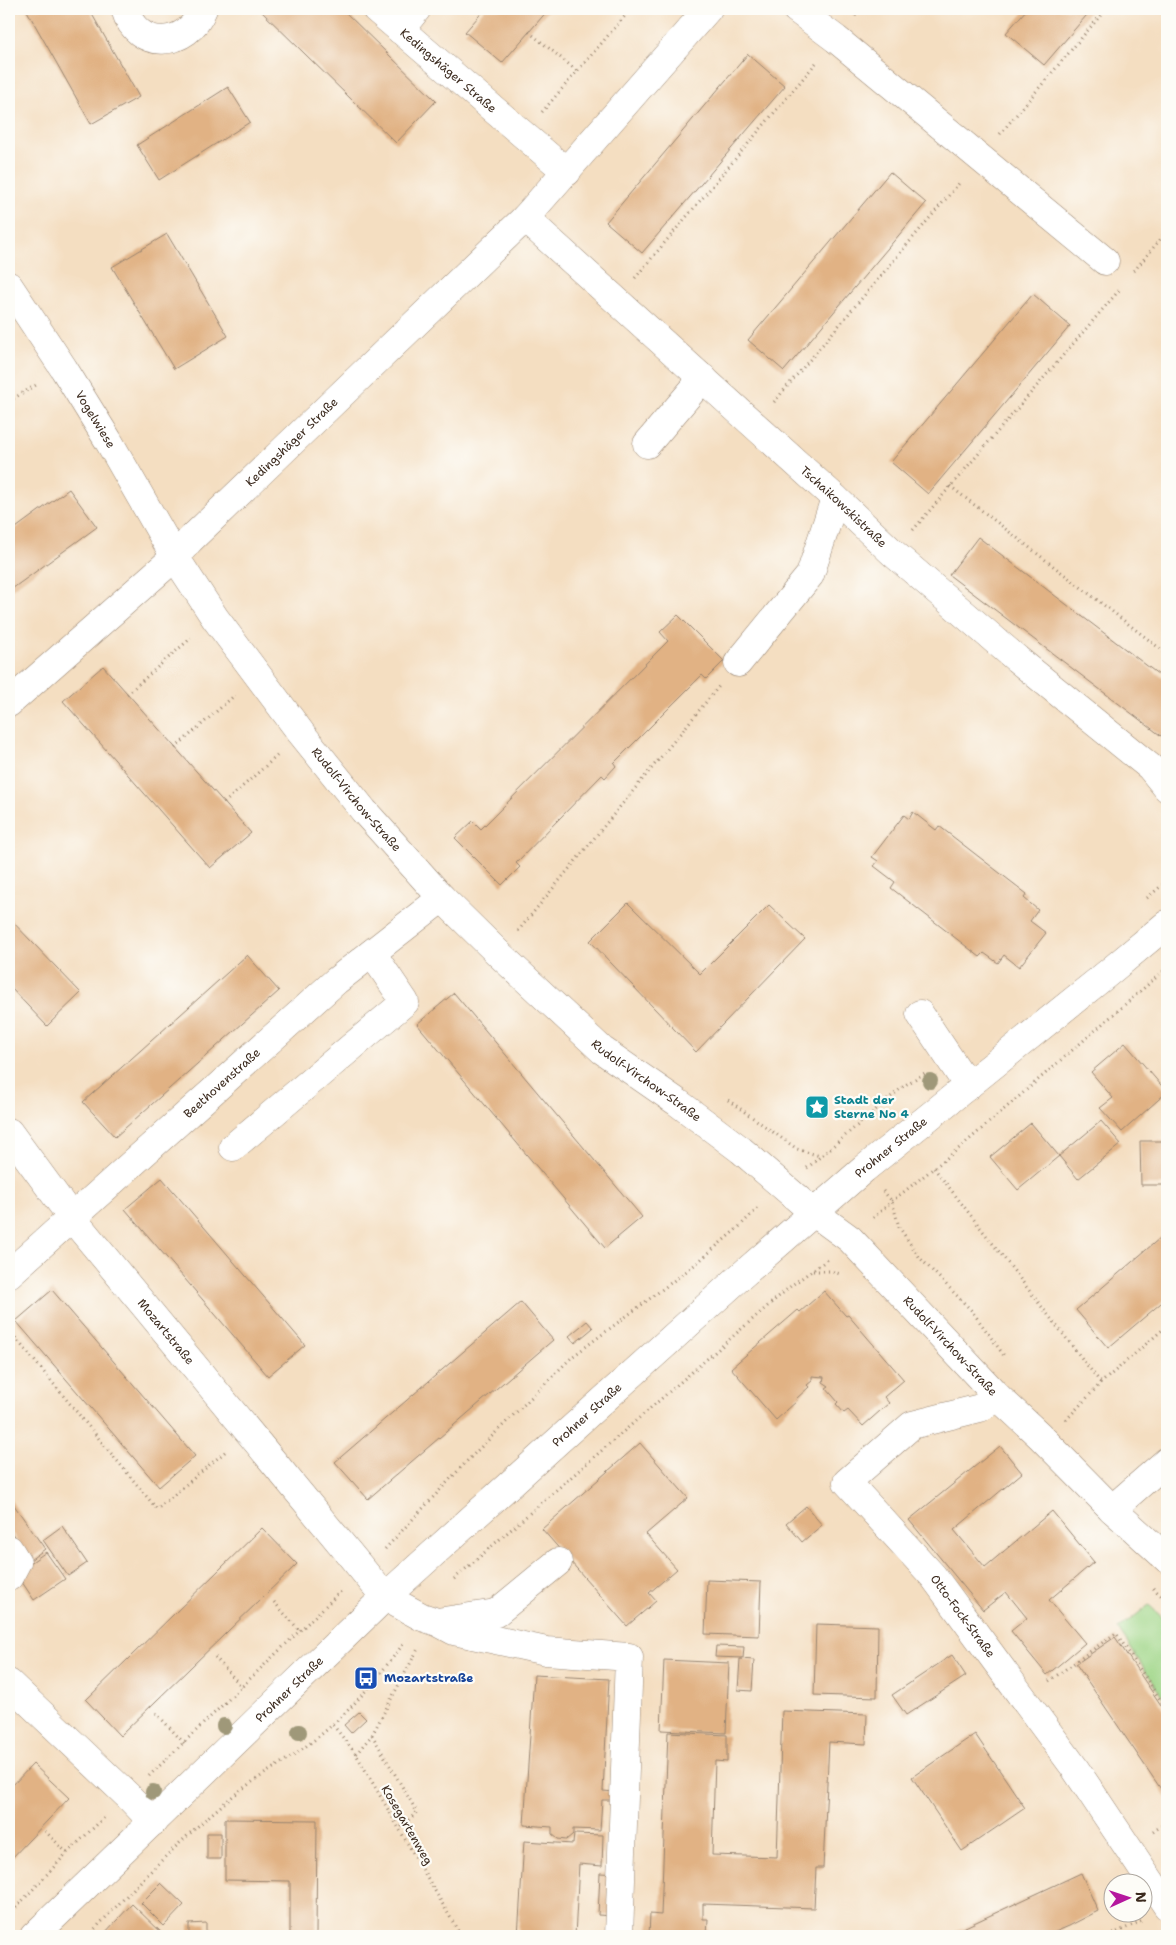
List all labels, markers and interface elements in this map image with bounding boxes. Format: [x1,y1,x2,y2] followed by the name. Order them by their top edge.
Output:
[397,25,500,117] street label: Kedingshäger Straße
[71,388,119,451] street label: Vogelwiese
[242,394,342,490] street label: Kedingshäger Straße
[797,463,890,551] street label: Tschaikowskistraße
[308,744,405,855] street label: Rudolf-Virchow-Straße
[588,1036,704,1125] street label: Rudolf-Virchow-Straße
[180,1044,264,1122] street label: Beethovenstraße
[834,1092,909,1122] place label: Stadt der Sterne No 4
[804,1094,830,1120] place icon: Stadt der Sterne No 4
[851,1113,931,1181] street label: Prohner Straße
[900,1293,1001,1400] street label: Rudolf-Virchow-Straße
[134,1295,198,1368] street label: Mozartstraße
[549,1379,625,1451] street label: Prohner Straße
[927,1571,999,1661] street label: Otto-Fock-Straße
[252,1653,327,1726] street label: Prohner Straße
[353,1665,379,1691] bus stop icon: Mozartstraße
[384,1670,473,1686] place label: Mozartstraße
[378,1782,436,1868] street label: Kosegartenweg
[1104,1872,1154,1922] north arrow
[1132,1891,1150,1903] text: N

